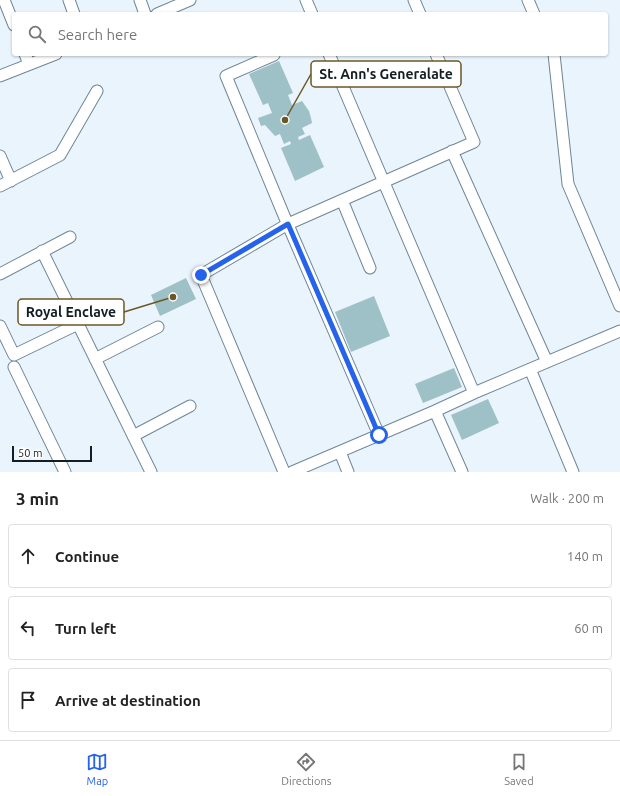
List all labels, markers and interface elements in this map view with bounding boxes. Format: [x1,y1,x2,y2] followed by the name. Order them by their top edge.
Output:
[12,12,608,56] search box
[26,23,48,45] icon: search
[58,26,137,43] text: Search here
[311,61,461,87] callout: St. Ann's Generalate
[319,66,453,82] text: St. Ann's Generalate
[192,266,210,284] route end
[18,299,124,325] callout: Royal Enclave
[26,304,116,320] text: Royal Enclave
[370,426,388,444] route start
[12,444,92,463] scale bar
[18,447,42,459] text: 50 m
[16,489,59,508] text: 3 min
[530,491,604,505] text: Walk · 200 m
[17,545,39,567] icon: ahead
[55,548,119,565] text: Continue
[567,549,603,563] text: 140 m
[17,617,39,639] icon: left
[55,620,116,637] text: Turn left
[574,621,603,635] text: 60 m
[17,689,39,711] icon: arrive
[55,692,201,709] text: Arrive at destination
[86,751,108,787] tab: Map
[281,751,332,787] tab: Directions
[504,751,534,787] tab: Saved

